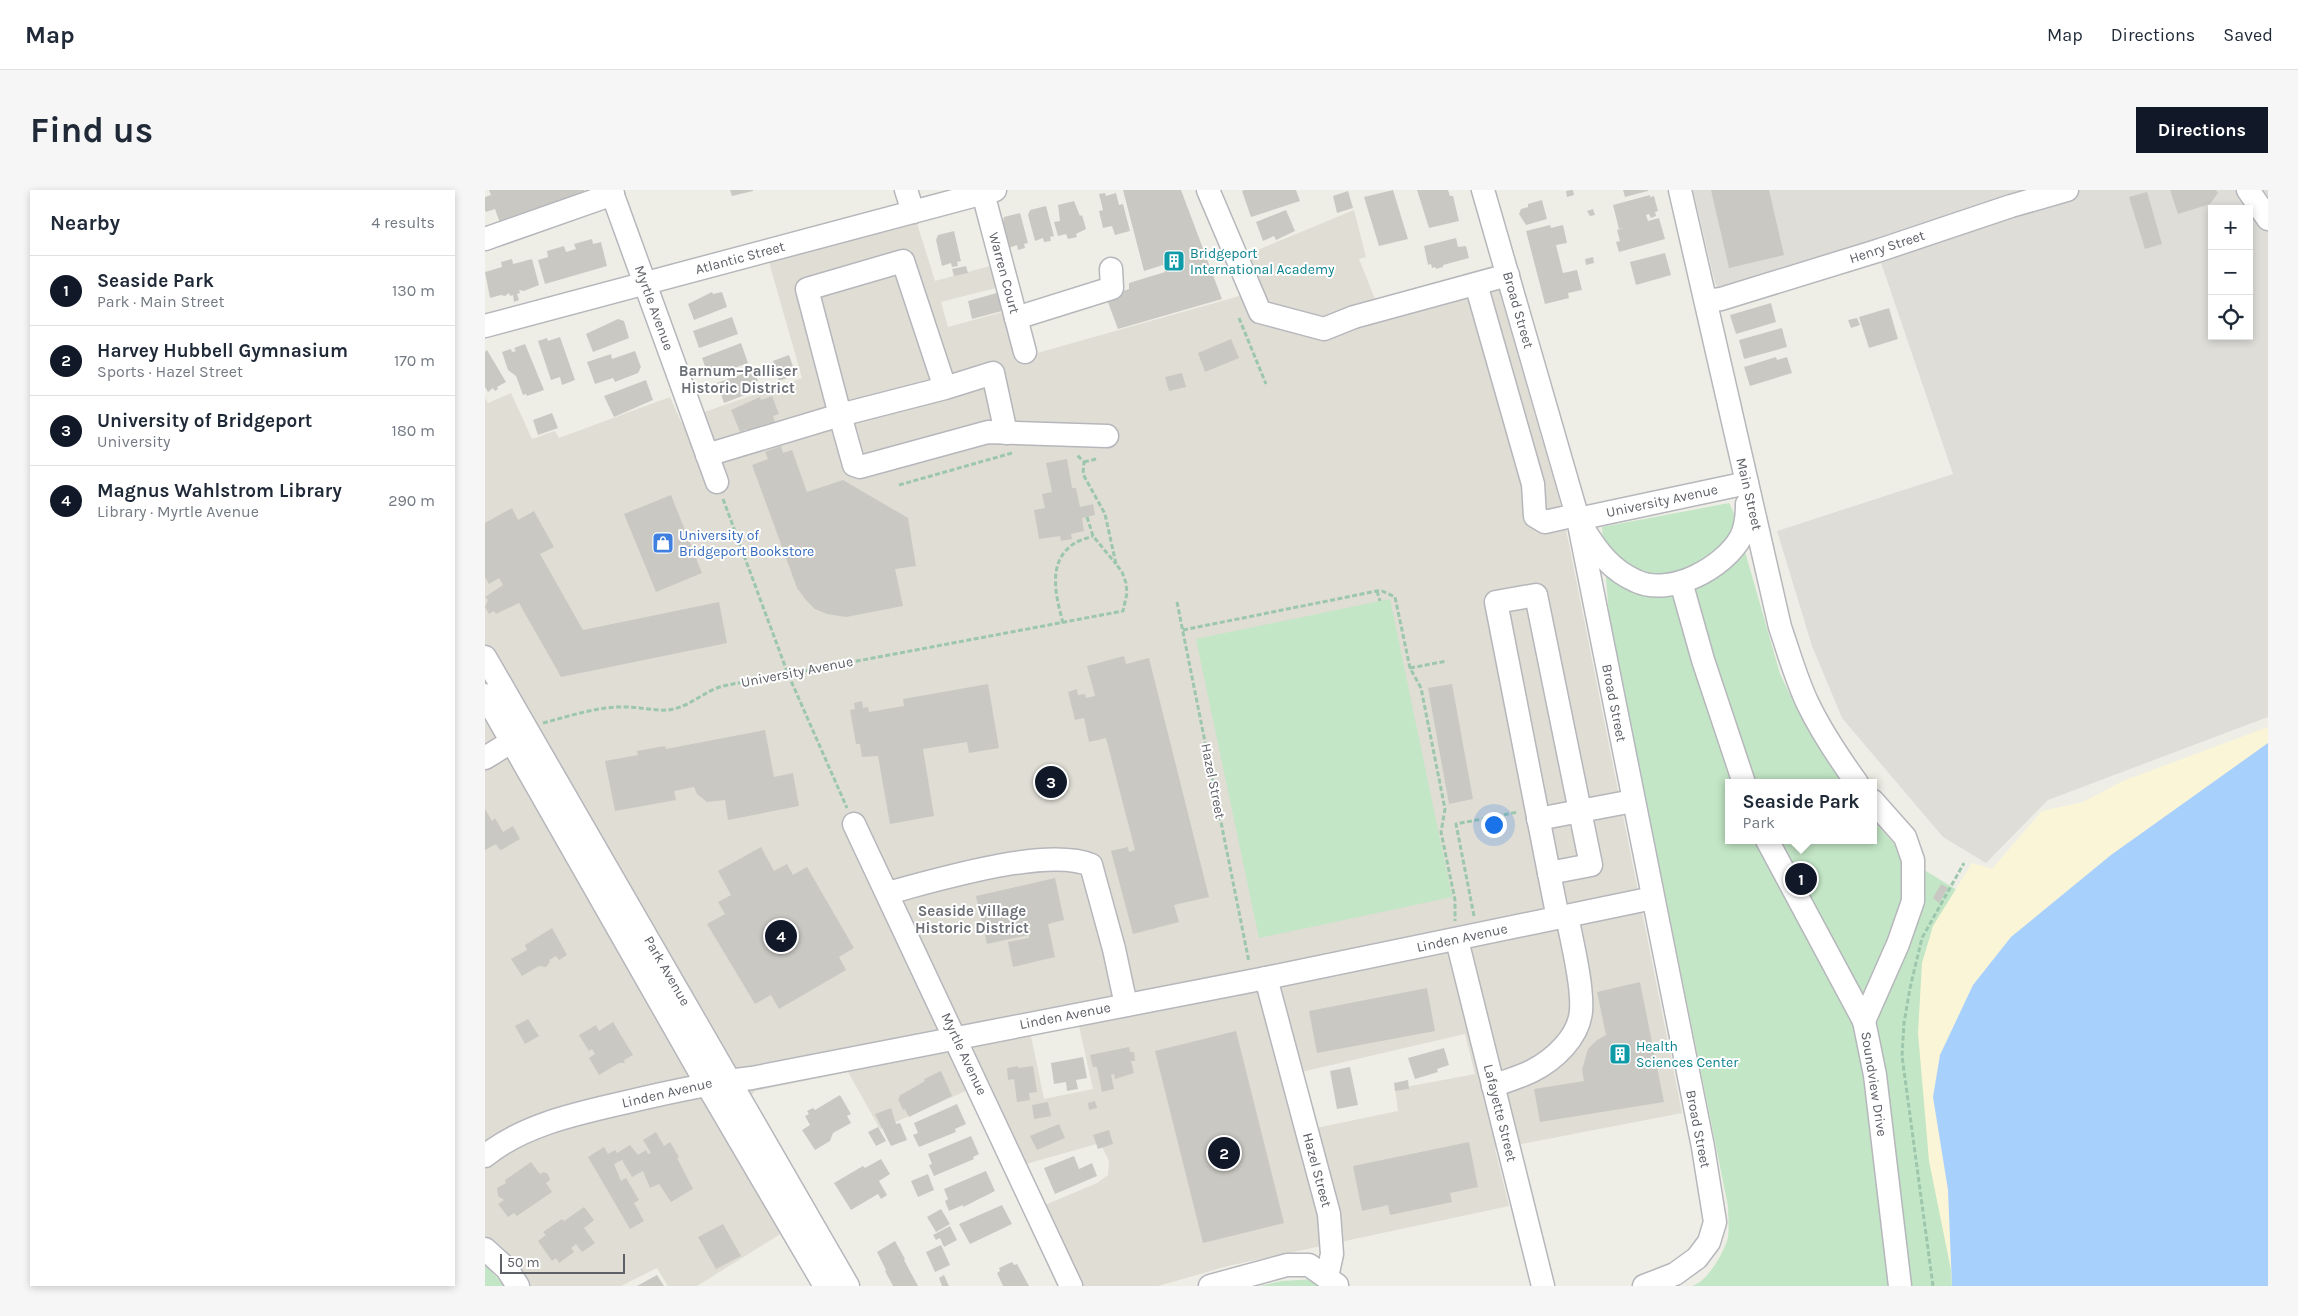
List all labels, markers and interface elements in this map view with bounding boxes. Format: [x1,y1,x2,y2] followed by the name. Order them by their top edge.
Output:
[25,21,75,49] text: Map
[2047,24,2083,46] text: Map
[2111,24,2195,46] text: Directions
[2223,24,2273,46] text: Saved
[2136,107,2268,153] button: Directions
[30,110,153,151] text: Find us
[2208,205,2253,340] map controls
[2208,205,2253,250] button: +
[50,211,120,235] text: Nearby
[371,213,435,232] text: 4 results
[1847,227,1927,267] street label: Henry Street
[985,230,1023,316] street label: Warren Court
[693,238,787,278] street label: Atlantic Street
[1190,245,1335,278] place label: Bridgeport International Academy
[1162,249,1186,273] building icon: Bridgeport International Academy
[2208,250,2253,295] button: −
[631,263,677,353] street label: Myrtle Avenue
[97,270,214,292] text: Seaside Park
[1499,270,1537,350] street label: Broad Street
[63,281,69,300] text: 1
[392,281,435,300] text: 130 m
[97,292,224,311] text: Park · Main Street
[2208,295,2253,340] button: locate
[97,340,348,362] text: Harvey Hubbell Gymnasium
[61,351,71,370] text: 2
[394,351,435,370] text: 170 m
[97,362,243,381] text: Sports · Hazel Street
[679,362,797,397] district label: Barnum–Palliser Historic District
[97,410,312,432] text: University of Bridgeport
[61,421,71,440] text: 3
[392,421,435,440] text: 180 m
[97,432,171,451] text: University
[1732,456,1766,532] street label: Main Street
[97,480,342,502] text: Magnus Wahlstrom Library
[1605,481,1719,521] street label: University Avenue
[61,491,71,510] text: 4
[388,491,435,510] text: 290 m
[97,502,259,521] text: Library · Myrtle Avenue
[679,527,814,560] place label: University of Bridgeport Bookstore
[651,531,675,555] shop icon: University of Bridgeport Bookstore
[740,653,854,691] street label: University Avenue
[1598,663,1630,743] street label: Broad Street
[1197,742,1229,820] street label: Hazel Street
[1035,763,1067,801] pin: 3
[1725,779,1877,844] popup
[1743,791,1859,813] text: Seaside Park
[1481,812,1507,838] your location
[1743,813,1775,832] text: Park
[1785,860,1817,898] pin: 1
[915,902,1029,937] district label: Seaside Village Historic District
[765,917,797,955] pin: 4
[1415,920,1509,956] street label: Linden Avenue
[640,933,694,1009] street label: Park Avenue
[1018,999,1112,1033] street label: Linden Avenue
[937,1010,991,1098] street label: Myrtle Avenue
[1857,1030,1891,1138] street label: Soundview Drive
[1636,1038,1739,1071] place label: Health Sciences Center
[1608,1042,1632,1066] building icon: Health Sciences Center
[1480,1062,1520,1164] street label: Lafayette Street
[620,1074,714,1112] street label: Linden Avenue
[1682,1089,1714,1169] street label: Broad Street
[1299,1131,1335,1209] street label: Hazel Street
[1208,1134,1240,1172] pin: 2
[500,1251,625,1274] scale bar
[507,1254,540,1271] text: 50 m

